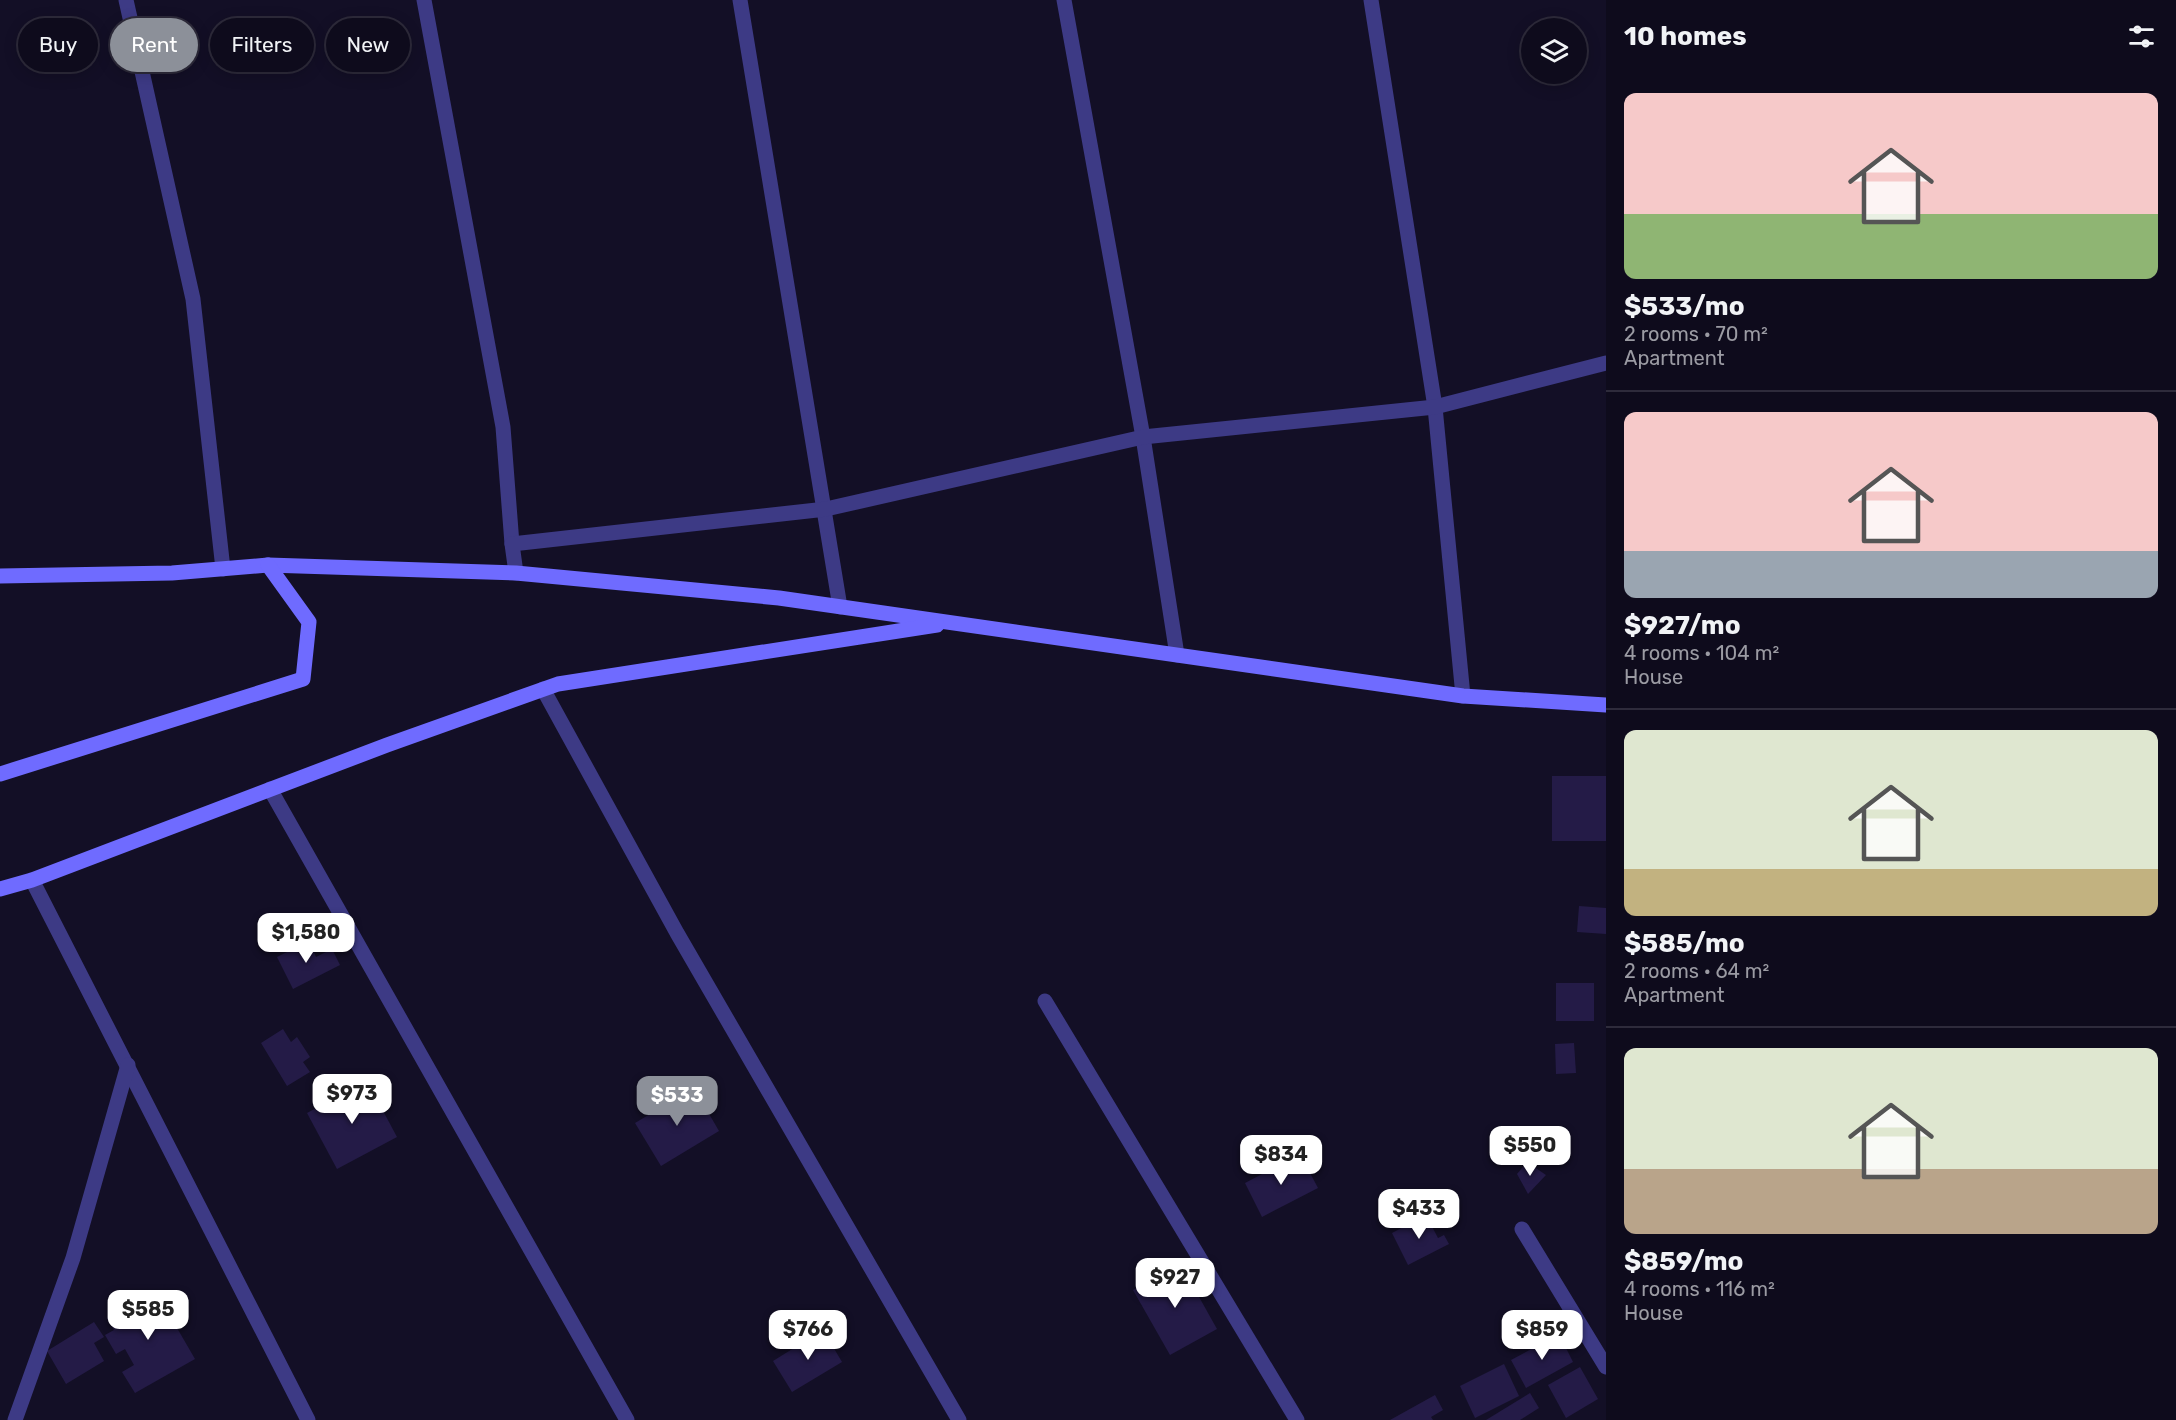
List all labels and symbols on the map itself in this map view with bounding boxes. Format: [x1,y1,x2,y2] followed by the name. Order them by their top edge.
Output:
[257,913,355,964] pin: $1,580
[316,1074,388,1125] pin: $973
[641,1076,713,1127] pin: $533
[1494,1126,1566,1177] pin: $550
[1245,1135,1317,1186] pin: $834
[1383,1189,1455,1240] pin: $433
[1139,1258,1211,1309] pin: $927
[112,1290,184,1341] pin: $585
[772,1310,844,1361] pin: $766
[1506,1310,1578,1361] pin: $859

